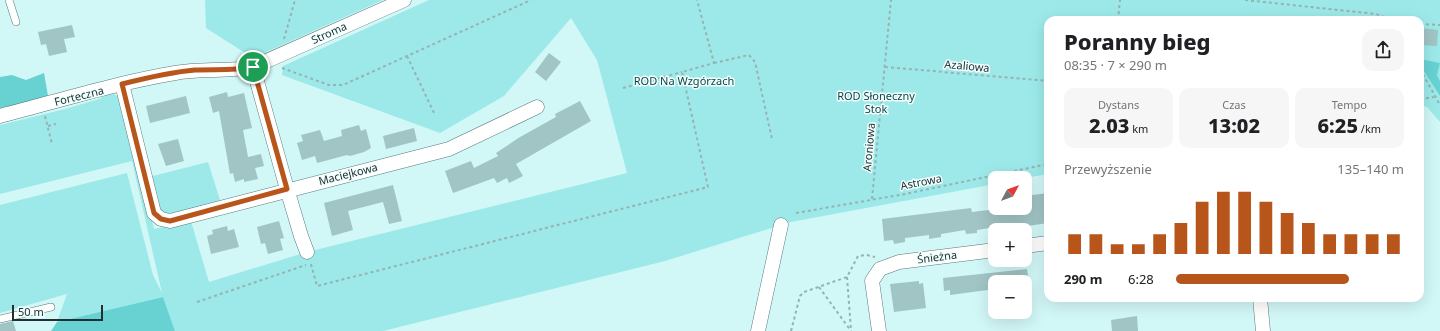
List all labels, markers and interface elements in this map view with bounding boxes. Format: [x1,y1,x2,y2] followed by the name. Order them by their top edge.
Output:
[309,18,349,47] street label: Stroma
[1064,26,1211,56] text: Poranny bieg
[1362,29,1404,71] button: share
[236,50,270,84] pin
[242,56,264,78] icon: arrive
[944,56,990,75] street label: Azaliowa
[1064,56,1167,74] text: 08:35 · 7 × 290 m
[634,73,734,88] park label: ROD Na Wzgórzach
[53,82,105,109] street label: Forteczna
[837,88,915,116] park label: ROD Słoneczny Stok
[1098,97,1139,112] text: Dystans
[1222,97,1246,112] text: Czas
[1332,97,1367,112] text: Tempo
[1089,112,1129,139] text: 2.03
[1208,112,1260,139] text: 13:02
[1318,112,1358,139] text: 6:25
[1129,121,1148,136] text: km
[1358,121,1381,136] text: /km
[859,122,878,172] street label: Aroniowa
[317,159,379,188] street label: Maciejkowa
[1064,160,1152,178] text: Przewyższenie
[1337,160,1404,178] text: 135–140 m
[899,170,943,193] street label: Astrowa
[988,171,1032,215] north arrow
[988,171,1032,319] map controls
[988,223,1032,267] button: +
[916,247,958,266] street label: Śnieżna
[1064,270,1102,288] text: 290 m
[1128,270,1154,288] text: 6:28
[988,275,1032,319] button: −
[12,303,103,322] scale bar
[18,304,44,319] text: 50 m

